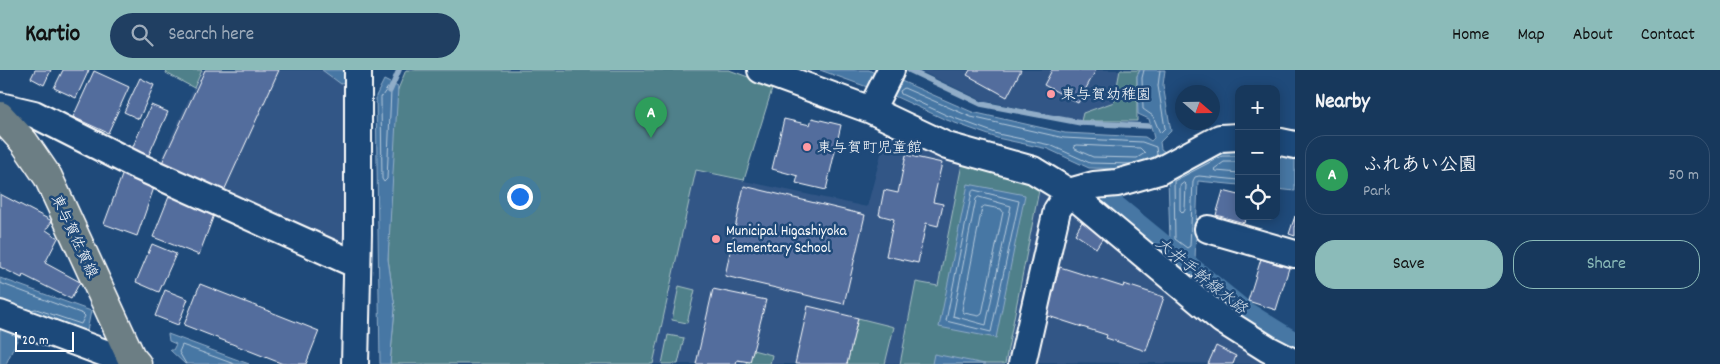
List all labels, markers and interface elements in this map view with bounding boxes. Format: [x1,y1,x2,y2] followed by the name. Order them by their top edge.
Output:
[110,13,460,58] search box
[25,18,80,52] text: Kartio
[128,21,156,49] icon: search
[168,22,254,49] text: Search here
[1452,23,1489,48] text: Home
[1517,23,1545,48] text: Map
[1573,23,1613,48] text: About
[1641,23,1695,48] text: Contact
[1061,85,1151,107] place label: 東与賀幼稚園
[1175,85,1220,130] north arrow
[1235,85,1280,220] map controls
[1235,85,1280,130] button: +
[1045,88,1057,100] marker: 東与賀幼稚園
[1315,88,1370,118] text: Nearby
[635,97,667,138] pin: A
[1235,130,1280,175] button: −
[817,138,922,160] place label: 東与賀町児童館
[801,141,813,153] marker: 東与賀町児童館
[1363,153,1477,180] text: ふれあい公園
[1328,164,1336,187] text: A
[1668,164,1699,187] text: 50 m
[1235,175,1280,220] button: locate
[1363,180,1390,203] text: Park
[507,184,533,210] your location
[44,191,102,282] street label: 東与賀佐賀線
[726,221,848,260] place label: Municipal Higashiyoka Elementary School
[710,233,722,245] marker: Municipal Higashiyoka Elementary School
[1150,233,1252,322] water label: 大井手幹線水路
[1315,240,1503,289] button: Save
[1513,240,1700,289] button: Share
[15,329,74,352] scale bar
[22,331,49,351] text: 20 m

